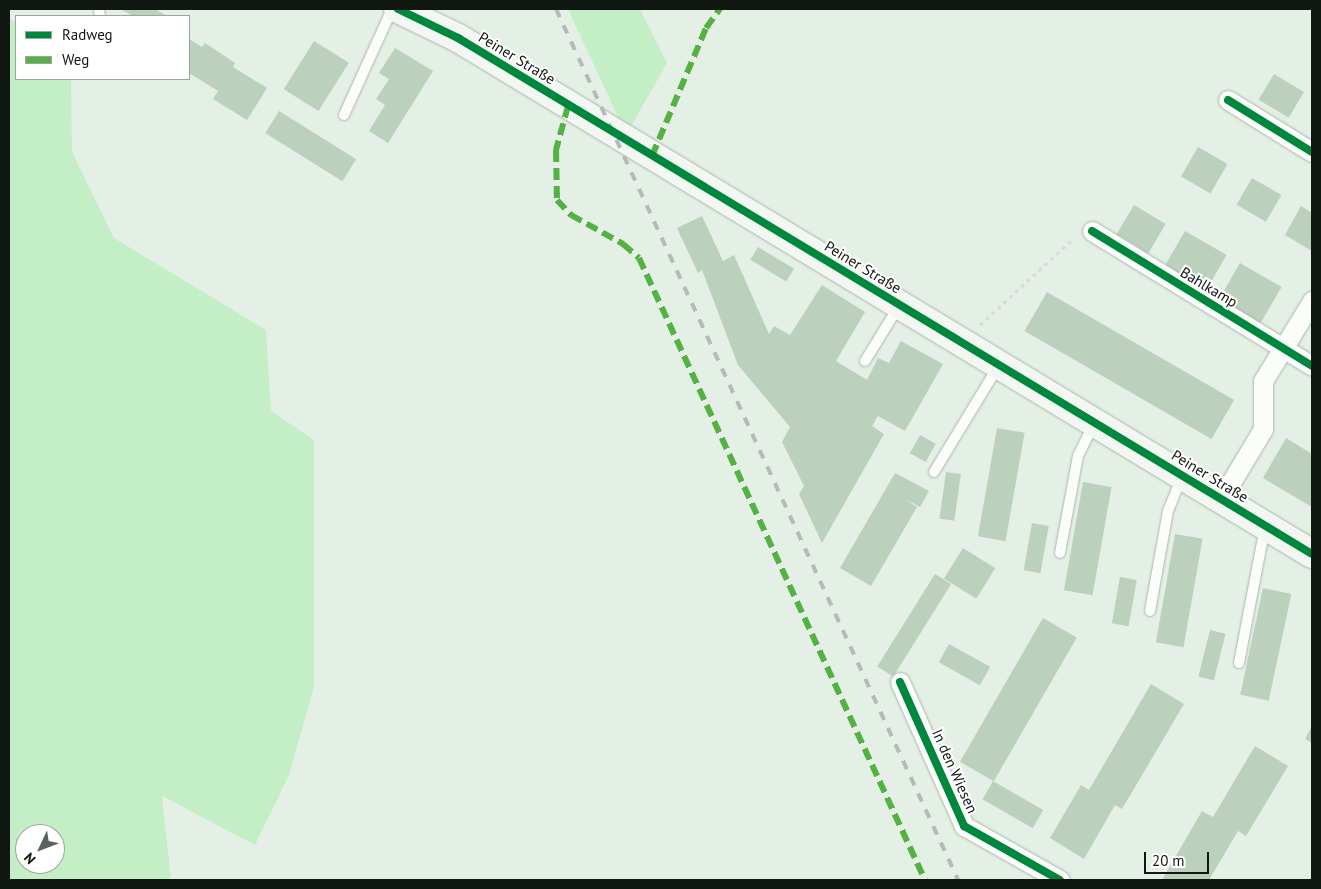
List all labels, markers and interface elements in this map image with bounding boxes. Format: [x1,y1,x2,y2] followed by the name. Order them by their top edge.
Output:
[15,15,190,80] legend
[62,25,113,44] text: Radweg
[475,28,559,88] street label: Peiner Straße
[62,50,89,69] text: Weg
[821,237,905,297] street label: Peiner Straße
[1177,263,1241,311] street label: Bahlkamp
[1168,446,1252,506] street label: Peiner Straße
[928,726,982,816] street label: In den Wiesen
[15,824,65,874] north arrow
[1146,842,1211,874] scale bar
[20,849,39,868] text: N
[1152,851,1185,870] text: 20 m

